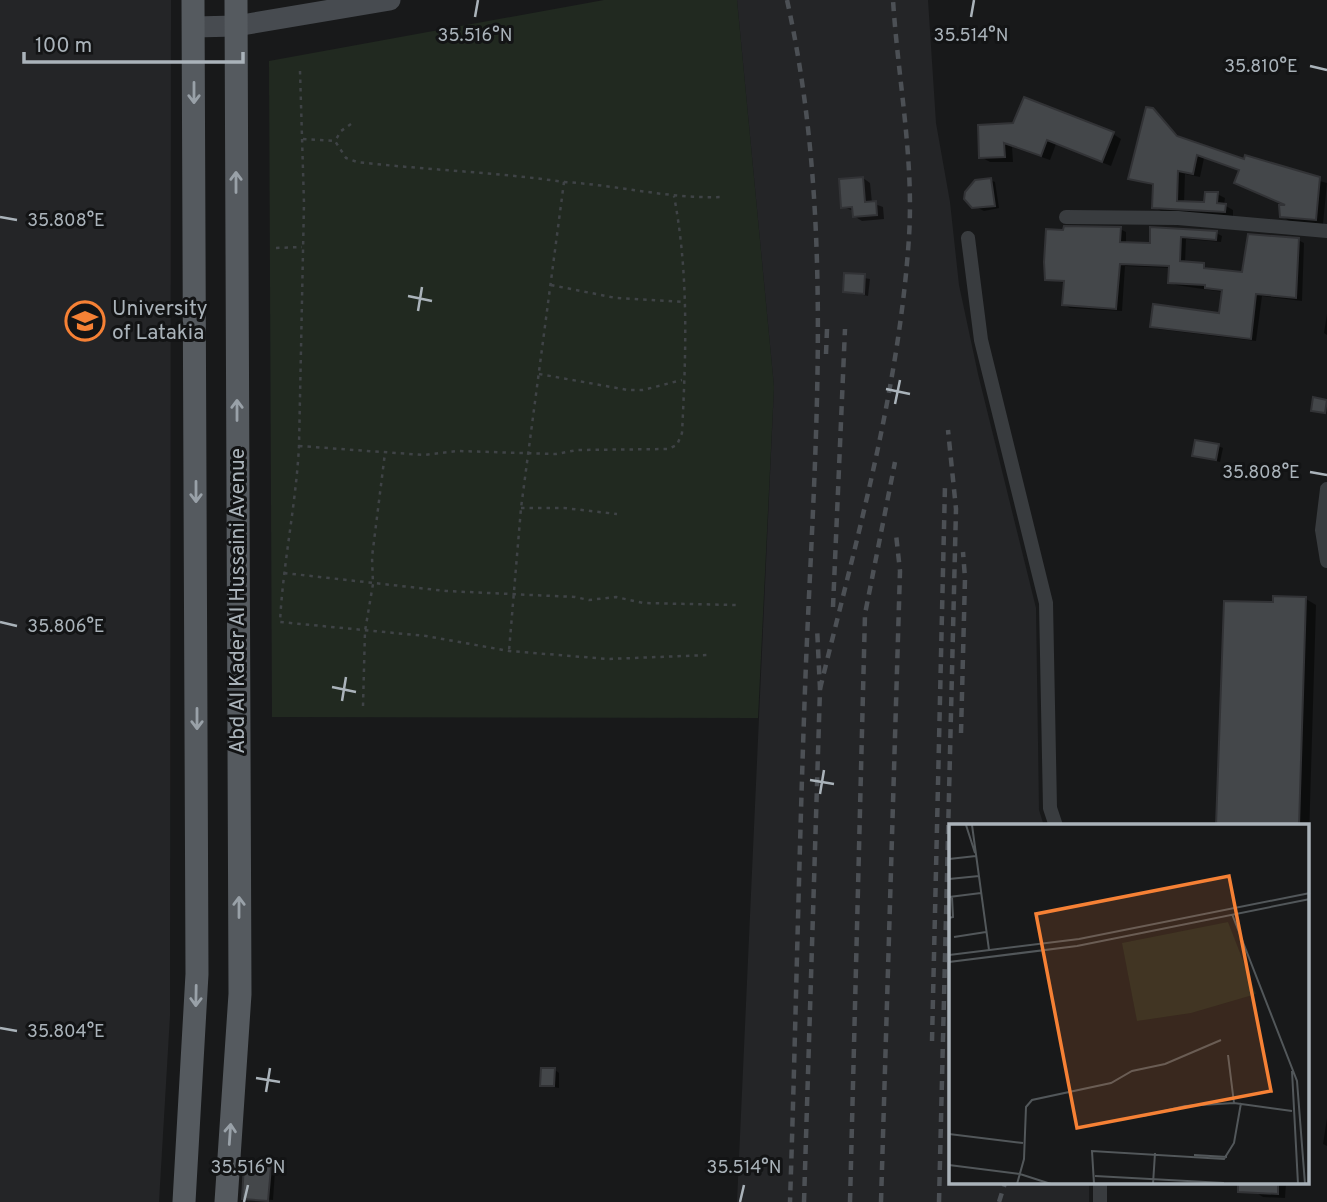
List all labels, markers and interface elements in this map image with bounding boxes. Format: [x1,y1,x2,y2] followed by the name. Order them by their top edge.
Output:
[24,21,243,65] scale bar
[438,25,512,48] text: 35.516°N
[934,25,1008,48] text: 35.514°N
[35,33,92,60] text: 100 m
[1224,56,1298,79] text: 35.810°E
[187,81,201,104] one-way arrow
[229,171,243,194] one-way arrow
[27,210,105,233] text: 35.808°E
[112,296,208,347] place label: University of Latakia
[64,300,106,342] school or university icon: University of Latakia
[230,398,244,421] one-way arrow
[225,448,252,754] street label: Abd Al Kader Al Hussaini Avenue
[1222,462,1300,485] text: 35.808°E
[189,480,203,503] one-way arrow
[27,616,105,639] text: 35.806°E
[190,707,204,730] one-way arrow
[949,824,1310,1184] inset map
[232,895,246,918] one-way arrow
[190,984,203,1007] one-way arrow
[27,1021,105,1044] text: 35.804°E
[224,1123,237,1146] one-way arrow
[211,1157,285,1180] text: 35.516°N
[707,1157,781,1180] text: 35.514°N

